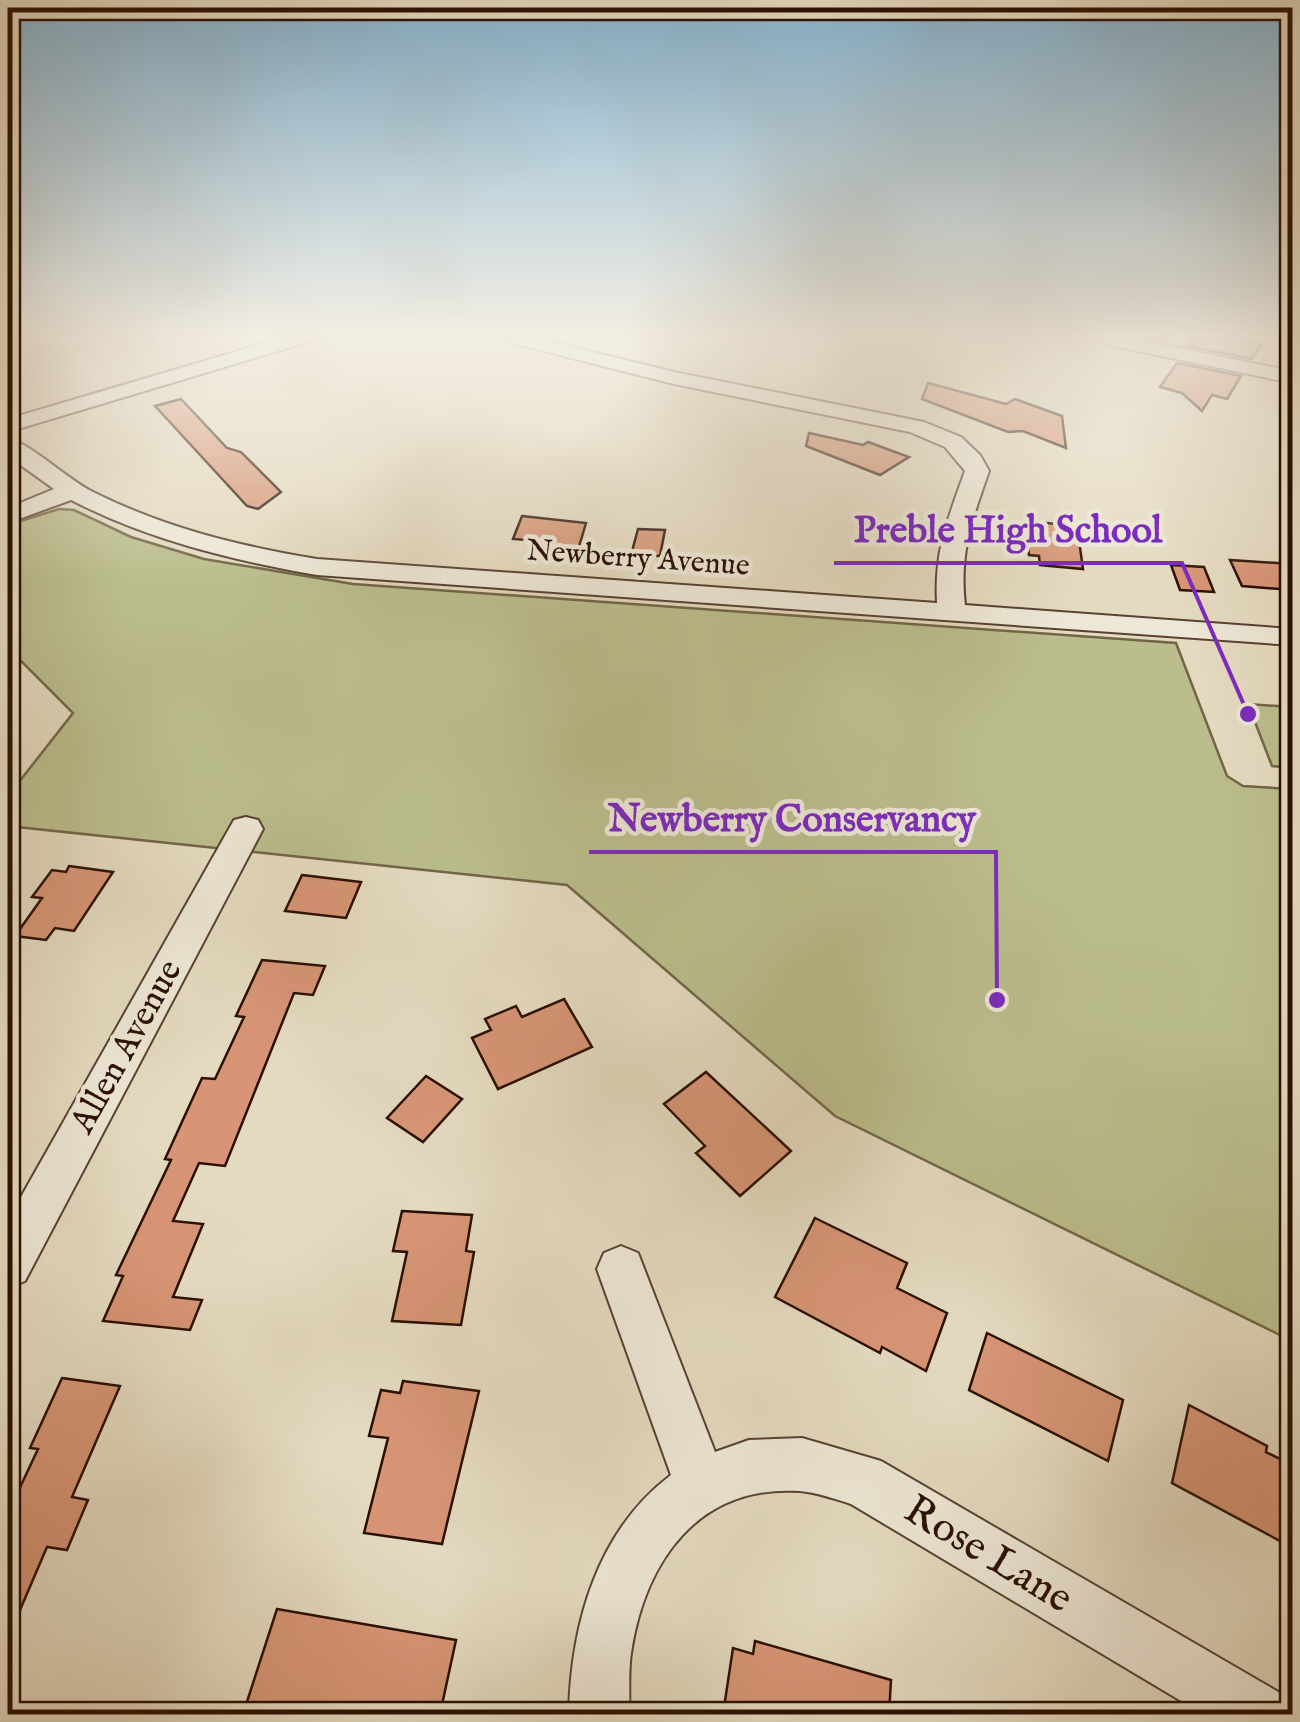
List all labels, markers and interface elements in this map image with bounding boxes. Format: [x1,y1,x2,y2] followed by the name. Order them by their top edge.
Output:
[834,495,1182,563] callout: Preble High School
[854,508,1163,556] text: Preble High School
[525,532,751,586] street label: Newberry Avenue
[589,784,996,852] callout: Newberry Conservancy
[607,797,977,845] text: Newberry Conservancy
[60,952,193,1143] street label: Allen Avenue
[894,1484,1082,1626] street label: Rose Lane

